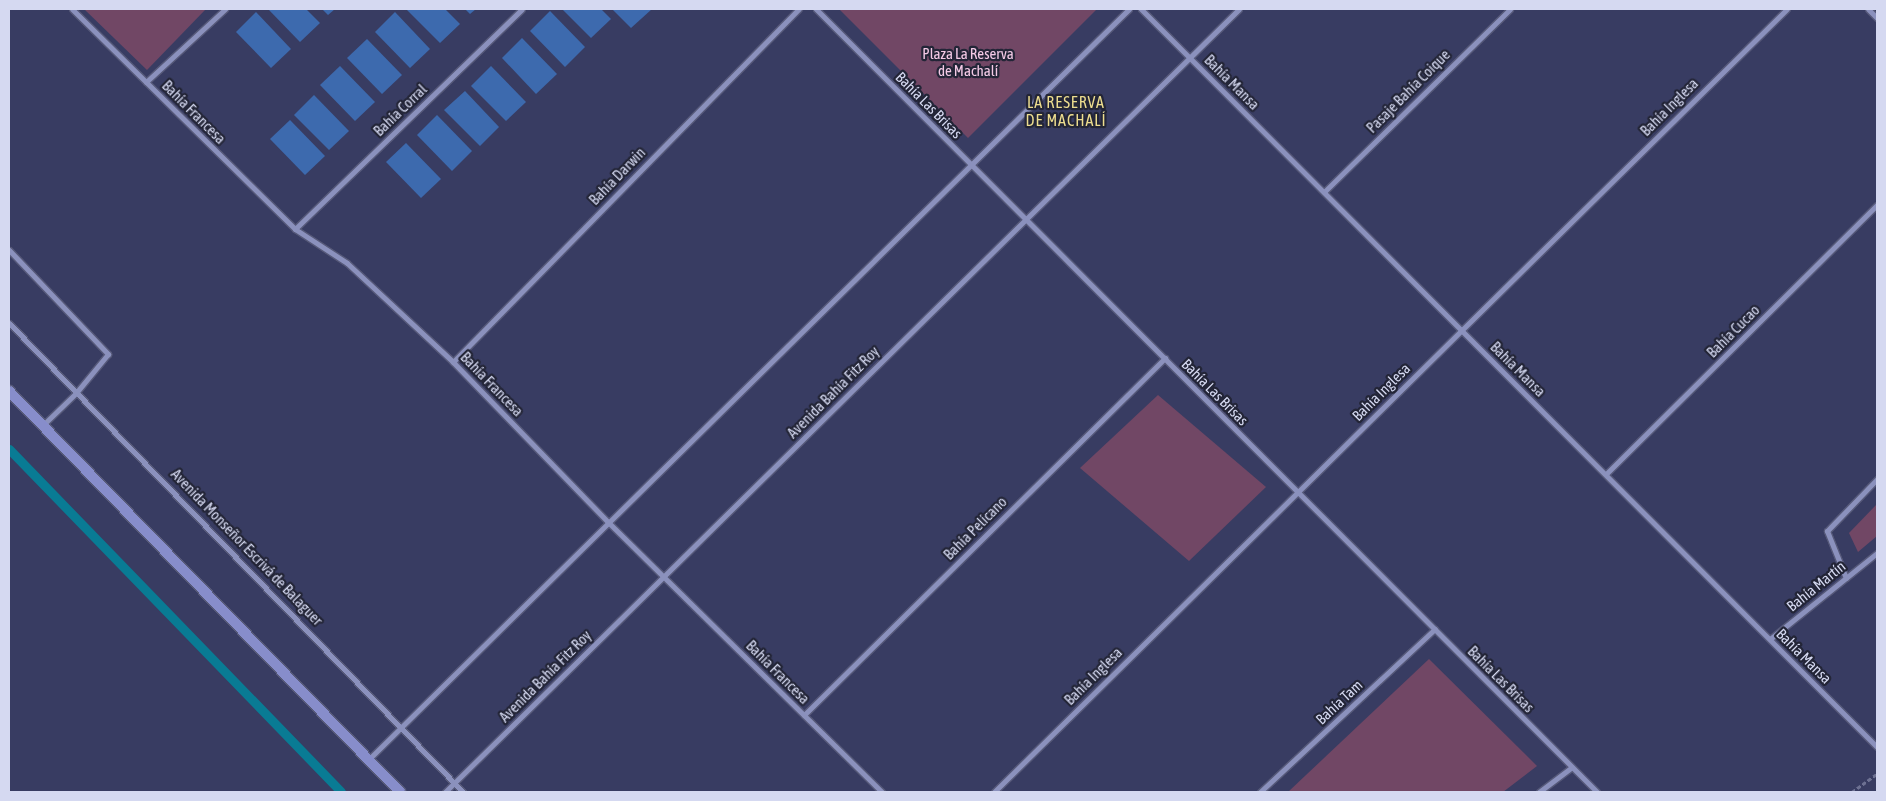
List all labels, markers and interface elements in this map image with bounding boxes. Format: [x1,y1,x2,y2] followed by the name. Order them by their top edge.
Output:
[922,44,1014,79] park label: Plaza La Reserva de Machalí
[1362,45,1454,137] street label: Pasaje Bahía Coique
[1201,51,1263,113] street label: Bahía Mansa
[892,68,966,142] street label: Bahía Las Brisas
[1636,74,1702,140] street label: Bahía Inglesa
[158,76,230,148] street label: Bahía Francesa
[370,80,430,140] street label: Bahía Corral
[1024,92,1108,130] district label: LA RESERVA DE MACHALÍ
[585,143,649,209] street label: Bahía Darwin
[1703,301,1763,361] street label: Bahía Cucao
[1487,338,1549,400] street label: Bahía Mansa
[783,342,883,442] street label: Avenida Bahía Fitz Roy
[457,348,527,420] street label: Bahía Francesa
[1178,355,1252,429] street label: Bahía Las Brisas
[1348,359,1414,425] street label: Bahía Inglesa
[167,465,327,629] street label: Avenida Monseñor Escrivá de Balaguer
[940,493,1010,563] street label: Bahía Pelícano
[1783,557,1849,615] street label: Bahía Martín
[1773,625,1835,687] street label: Bahía Mansa
[495,626,595,726] street label: Avenida Bahía Fitz Roy
[742,636,814,708] street label: Bahía Francesa
[1464,642,1538,716] street label: Bahía Las Brisas
[1060,643,1126,709] street label: Bahía Inglesa
[1312,676,1366,728] street label: Bahía Tam

